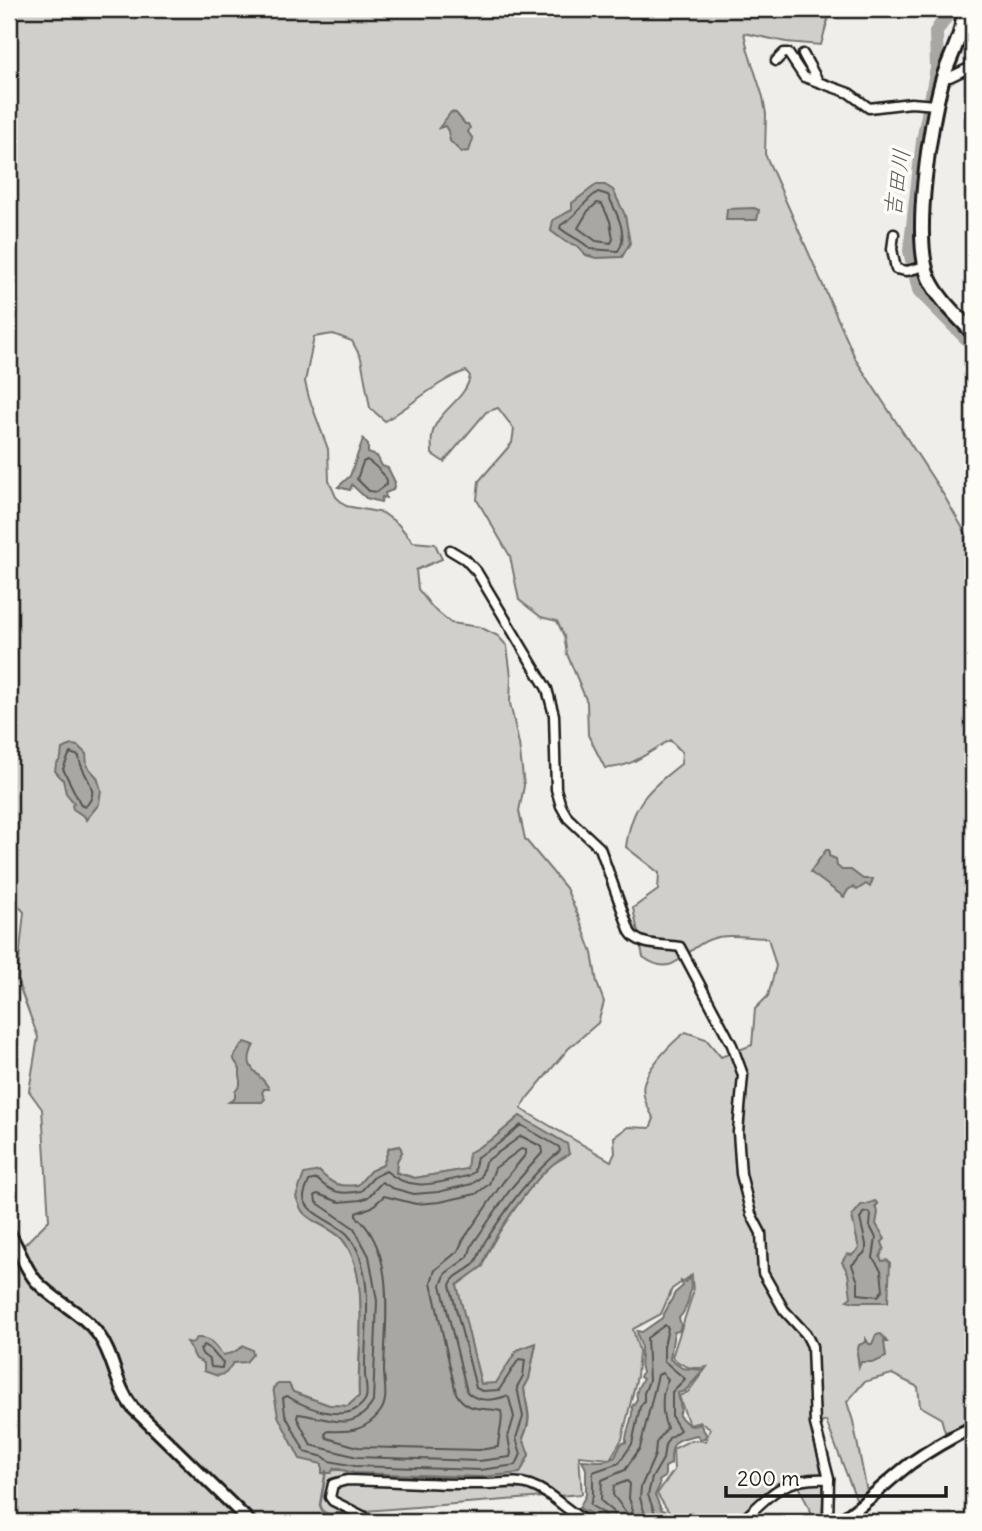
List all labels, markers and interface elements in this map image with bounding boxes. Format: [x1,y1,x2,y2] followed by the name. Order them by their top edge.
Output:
[877,147,916,219] water label: 吉田川
[726,1454,947,1498] scale bar
[737,1465,800,1492] text: 200 m

